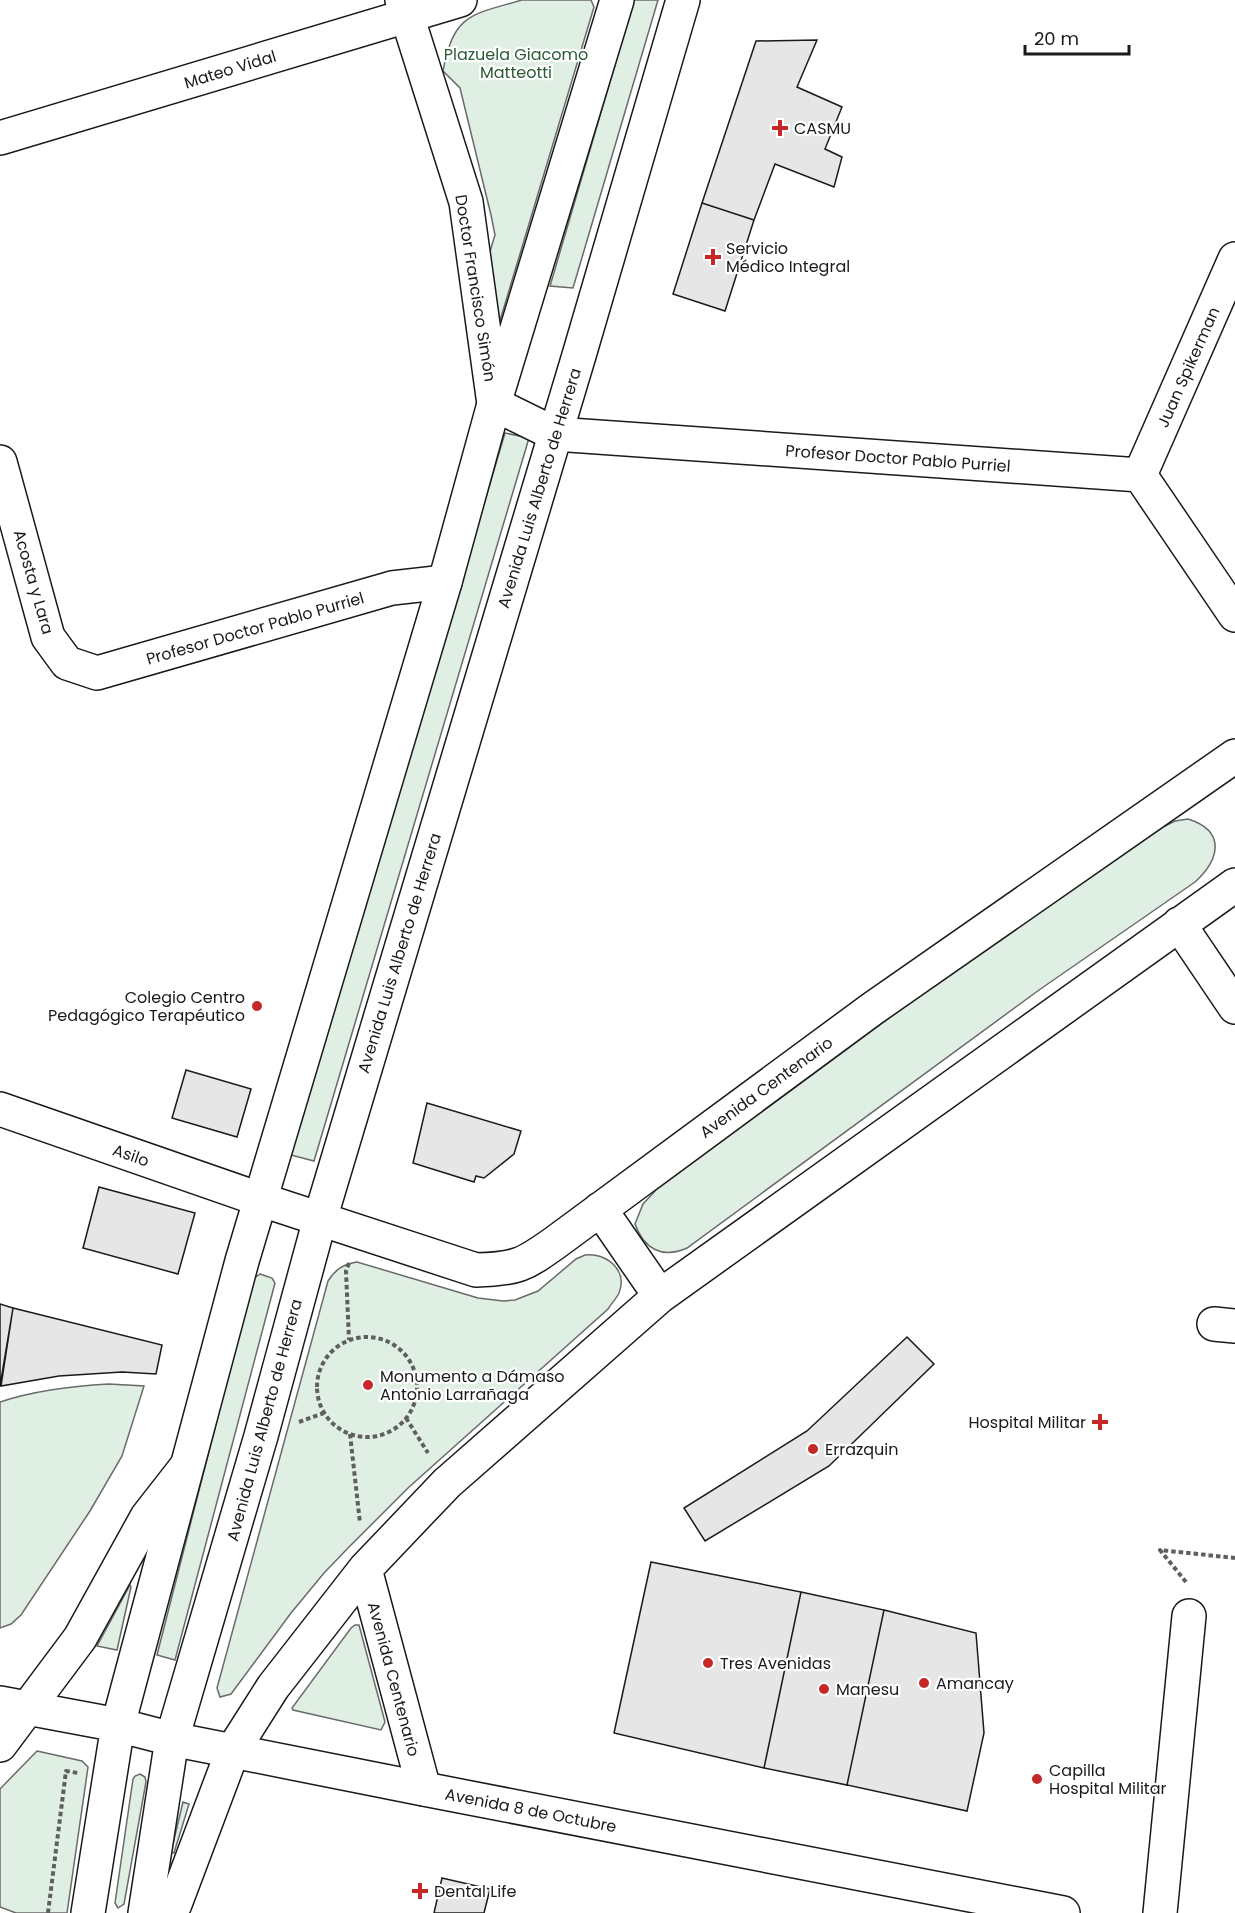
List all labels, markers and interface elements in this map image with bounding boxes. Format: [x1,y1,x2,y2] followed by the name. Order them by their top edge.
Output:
[1025,18,1128,56] scale bar
[1034,26,1079,51] text: 20 m
[444,43,588,84] park label: Plazuela Giacomo Matteotti
[181,45,279,94] street label: Mateo Vidal
[794,117,851,140] place label: CASMU
[771,119,789,137] marker: CASMU
[449,193,502,383] street label: Doctor Francisco Simón
[726,237,850,278] place label: Servicio Médico Integral
[704,248,722,266] marker: Servicio Médico Integral
[1152,303,1225,431] street label: Juan Spikerman
[492,365,587,611] street label: Avenida Luis Alberto de Herrera
[785,439,1011,478] street label: Profesor Doctor Pablo Purriel
[8,527,59,637] street label: Acosta y Lara
[144,586,367,671] street label: Profesor Doctor Pablo Purriel
[352,830,447,1076] street label: Avenida Luis Alberto de Herrera
[48,986,245,1027] place label: Colegio Centro Pedagógico Terapéutico
[250,999,264,1013] marker: Colegio Centro Pedagógico Terapéutico
[695,1031,837,1144] street label: Avenida Centenario
[109,1139,152,1172] street label: Asilo
[221,1296,308,1544] street label: Avenida Luis Alberto de Herrera
[380,1365,565,1406] place label: Monumento a Dámaso Antonio Larrañaga
[361,1378,375,1392] marker: Monumento a Dámaso Antonio Larrañaga
[969,1411,1086,1434] place label: Hospital Militar
[1091,1413,1109,1431] marker: Hospital Militar
[825,1438,898,1461] place label: Errazquin
[806,1442,820,1456] marker: Errazquin
[362,1599,425,1759] street label: Avenida Centenario
[720,1652,831,1675] place label: Tres Avenidas
[701,1656,715,1670] marker: Tres Avenidas
[936,1672,1014,1695] place label: Amancay
[917,1676,931,1690] marker: Amancay
[836,1678,899,1701] place label: Manesu
[817,1682,831,1696] marker: Manesu
[1049,1759,1166,1800] place label: Capilla Hospital Militar
[1030,1772,1044,1786] marker: Capilla Hospital Militar
[443,1783,619,1838] street label: Avenida 8 de Octubre
[434,1880,516,1903] place label: Dental Life
[411,1882,429,1900] marker: Dental Life

